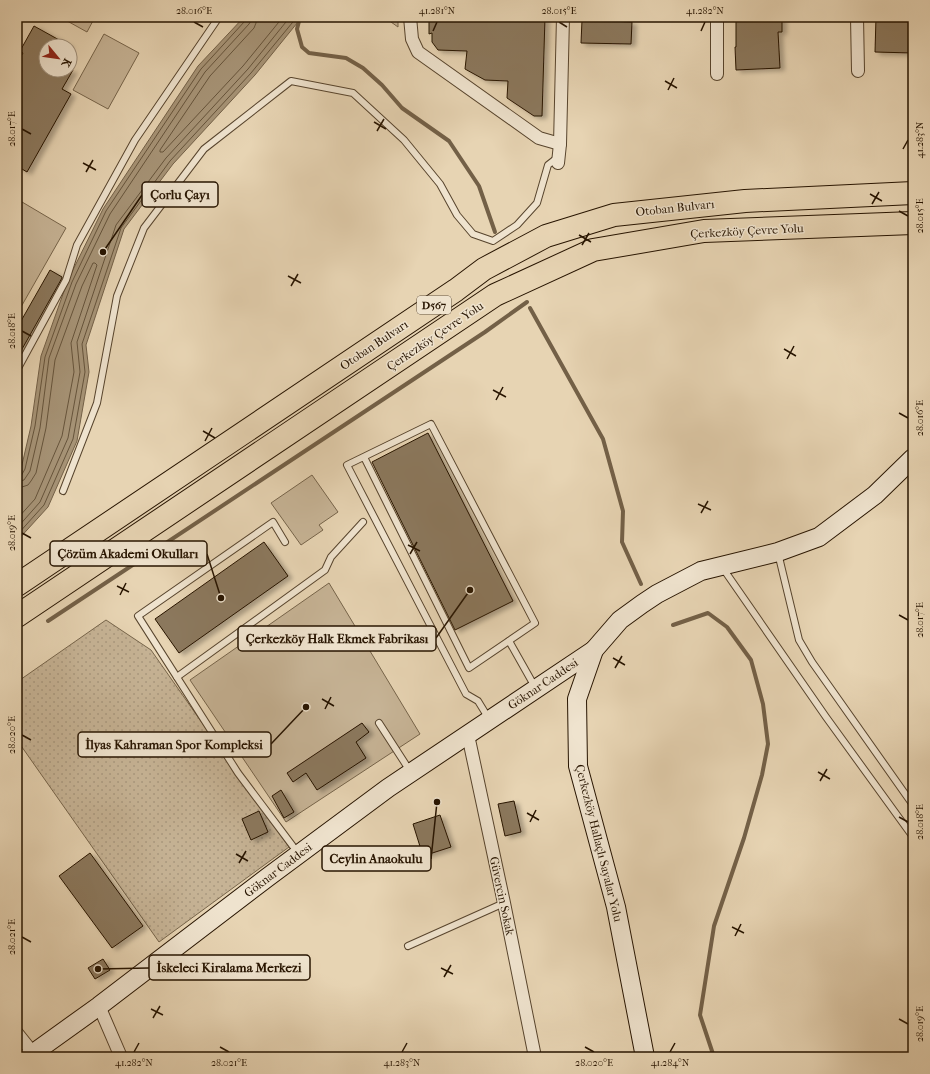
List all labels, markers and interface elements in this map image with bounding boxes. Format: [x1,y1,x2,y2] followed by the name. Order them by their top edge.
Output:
[176,5,212,17] text: 28.016°E
[419,5,456,17] text: 41.281°N
[541,5,577,17] text: 28.015°E
[686,5,724,17] text: 41.282°N
[38,38,78,78] north arrow
[58,56,74,70] text: K
[6,111,18,147] text: 28.017°E
[914,121,926,158] text: 41.283°N
[142,182,218,207] callout: Çorlu Çayı
[150,187,210,203] text: Çorlu Çayı
[635,197,715,219] street label: Otoban Bulvarı
[914,198,926,234] text: 28.015°E
[690,221,804,241] street label: Çerkezköy Çevre Yolu
[417,296,451,314] road number: D567
[384,298,486,374] street label: Çerkezköy Çevre Yolu
[6,313,18,349] text: 28.018°E
[337,317,411,373] street label: Otoban Bulvarı
[914,400,926,436] text: 28.016°E
[6,515,18,551] text: 28.019°E
[50,541,207,566] callout: Çözüm Akademi Okulları
[58,546,199,562] text: Çözüm Akademi Okulları
[914,602,926,638] text: 28.017°E
[238,626,436,651] callout: Çerkezköy Halk Ekmek Fabrikası
[246,631,428,647] text: Çerkezköy Halk Ekmek Fabrikası
[505,655,581,713] street label: Göknar Caddesi
[6,716,18,754] text: 28.020°E
[78,732,271,757] callout: İlyas Kahraman Spor Kompleksi
[85,737,263,753] text: İlyas Kahraman Spor Kompleksi
[572,763,625,924] street label: Çerkezköy Hallaçlı Sayalar Yolu
[914,804,926,840] text: 28.018°E
[241,840,315,900] street label: Göknar Caddesi
[322,846,431,871] callout: Ceylin Anaokulu
[329,851,423,867] text: Ceylin Anaokulu
[487,855,517,938] street label: Güvercin Sokak
[6,919,18,955] text: 28.021°E
[149,955,310,980] callout: İskeleci Kiralama Merkezi
[156,960,302,975] text: İskeleci Kiralama Merkezi
[914,1006,926,1042] text: 28.019°E
[115,1057,153,1069] text: 41.282°N
[211,1057,247,1069] text: 28.021°E
[384,1057,421,1069] text: 41.283°N
[575,1057,613,1069] text: 28.020°E
[651,1057,690,1069] text: 41.284°N

